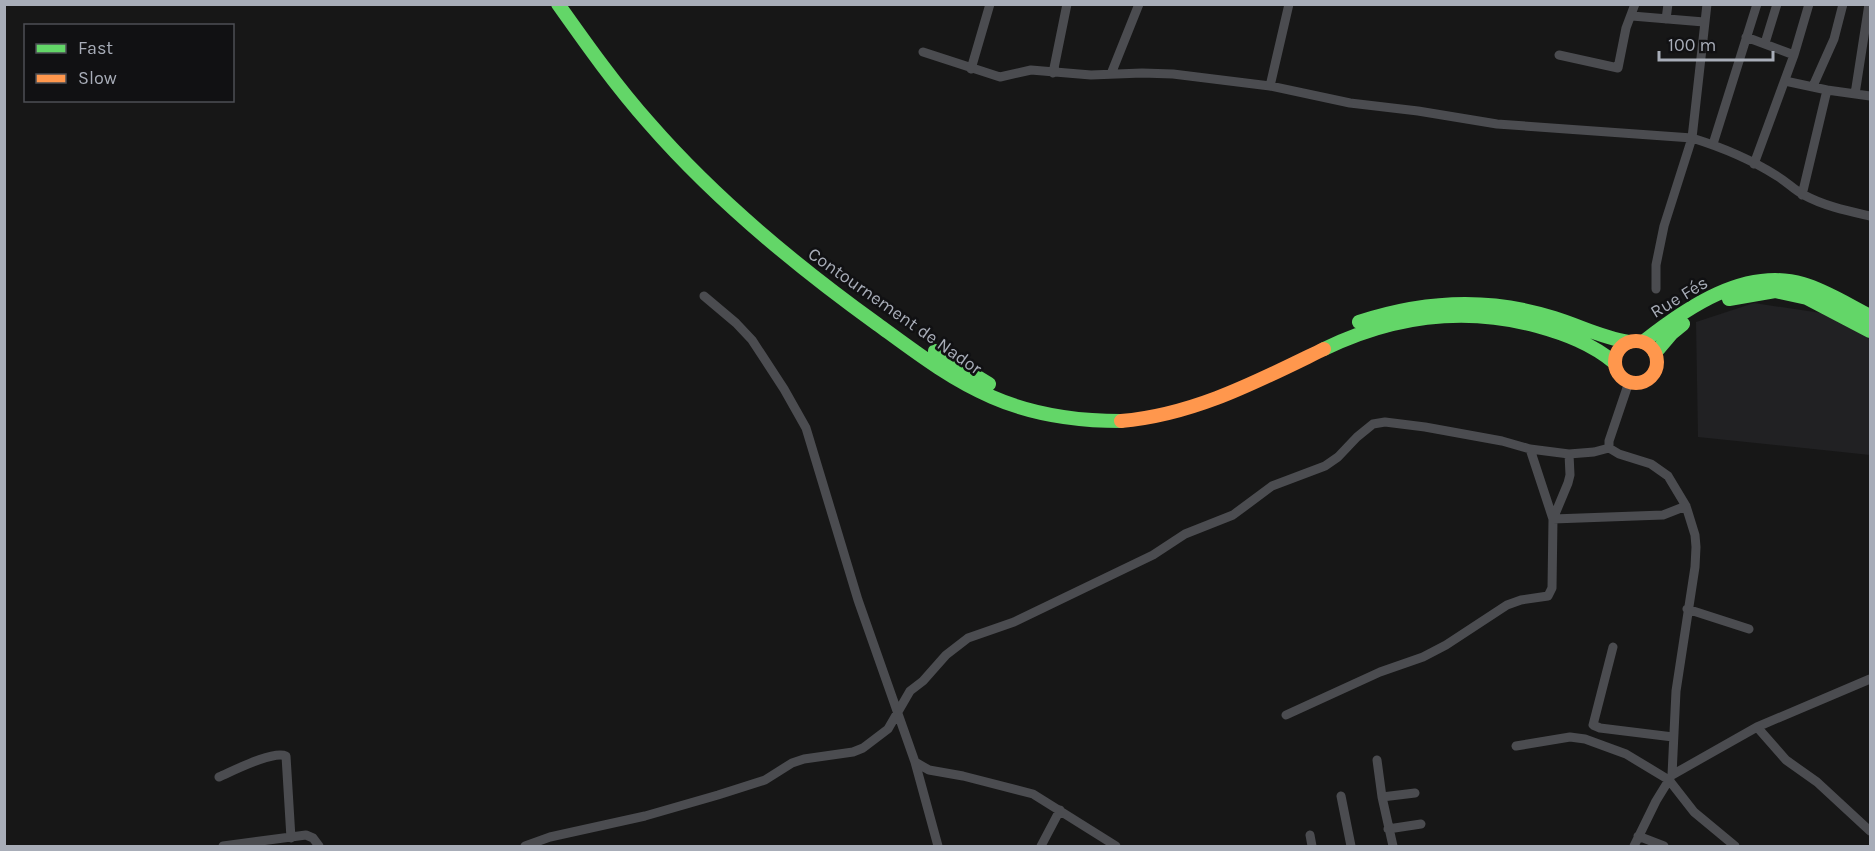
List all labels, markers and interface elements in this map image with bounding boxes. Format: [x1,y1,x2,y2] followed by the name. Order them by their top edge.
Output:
[24,24,234,102] legend
[1659,24,1773,62] scale bar
[1668,34,1716,56] text: 100 m
[78,37,113,59] text: Fast
[78,67,117,89] text: Slow
[804,243,987,380] street label: Contournement de Nador
[1646,271,1712,323] street label: Rue Fés

